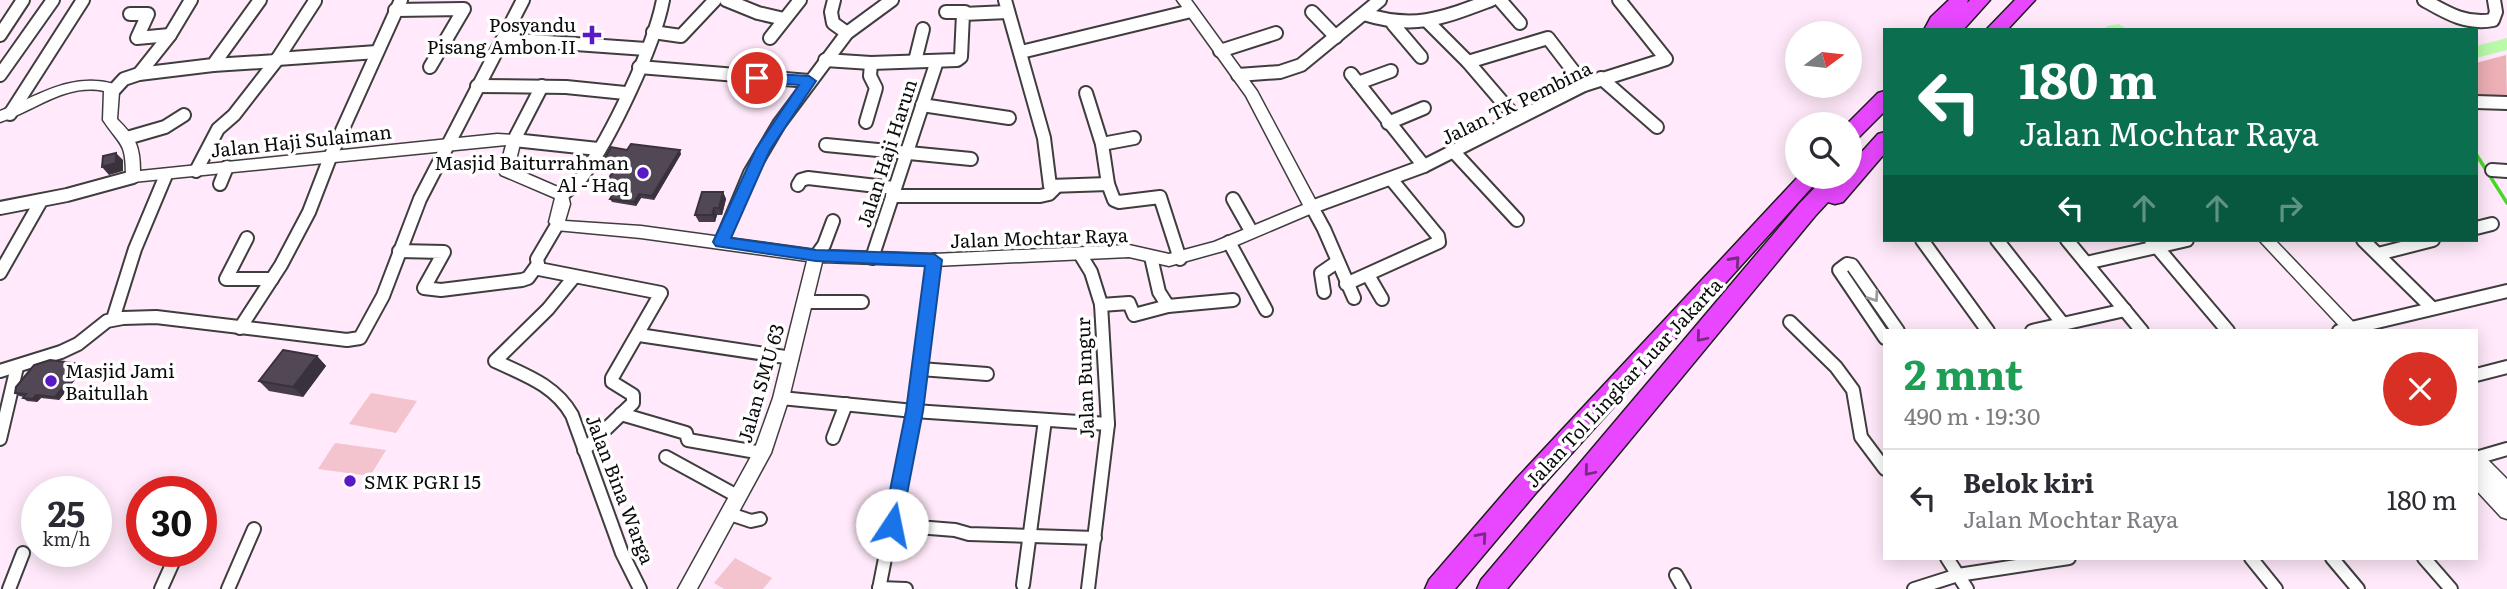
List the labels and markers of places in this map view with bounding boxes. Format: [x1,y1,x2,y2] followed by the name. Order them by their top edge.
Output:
[427,10,576,60] place label: Posyandu Pisang Ambon II
[582,25,602,45] marker: Posyandu Pisang Ambon II
[727,48,787,108] pin
[434,148,630,198] place label: Masjid Baiturrahman Al - Haq
[635,165,651,181] marker: Masjid Baiturrahman Al - Haq
[65,356,175,406] place label: Masjid Jami Baitullah
[43,373,59,389] marker: Masjid Jami Baitullah
[364,467,481,495] place label: SMK PGRI 15
[342,473,358,489] marker: SMK PGRI 15

